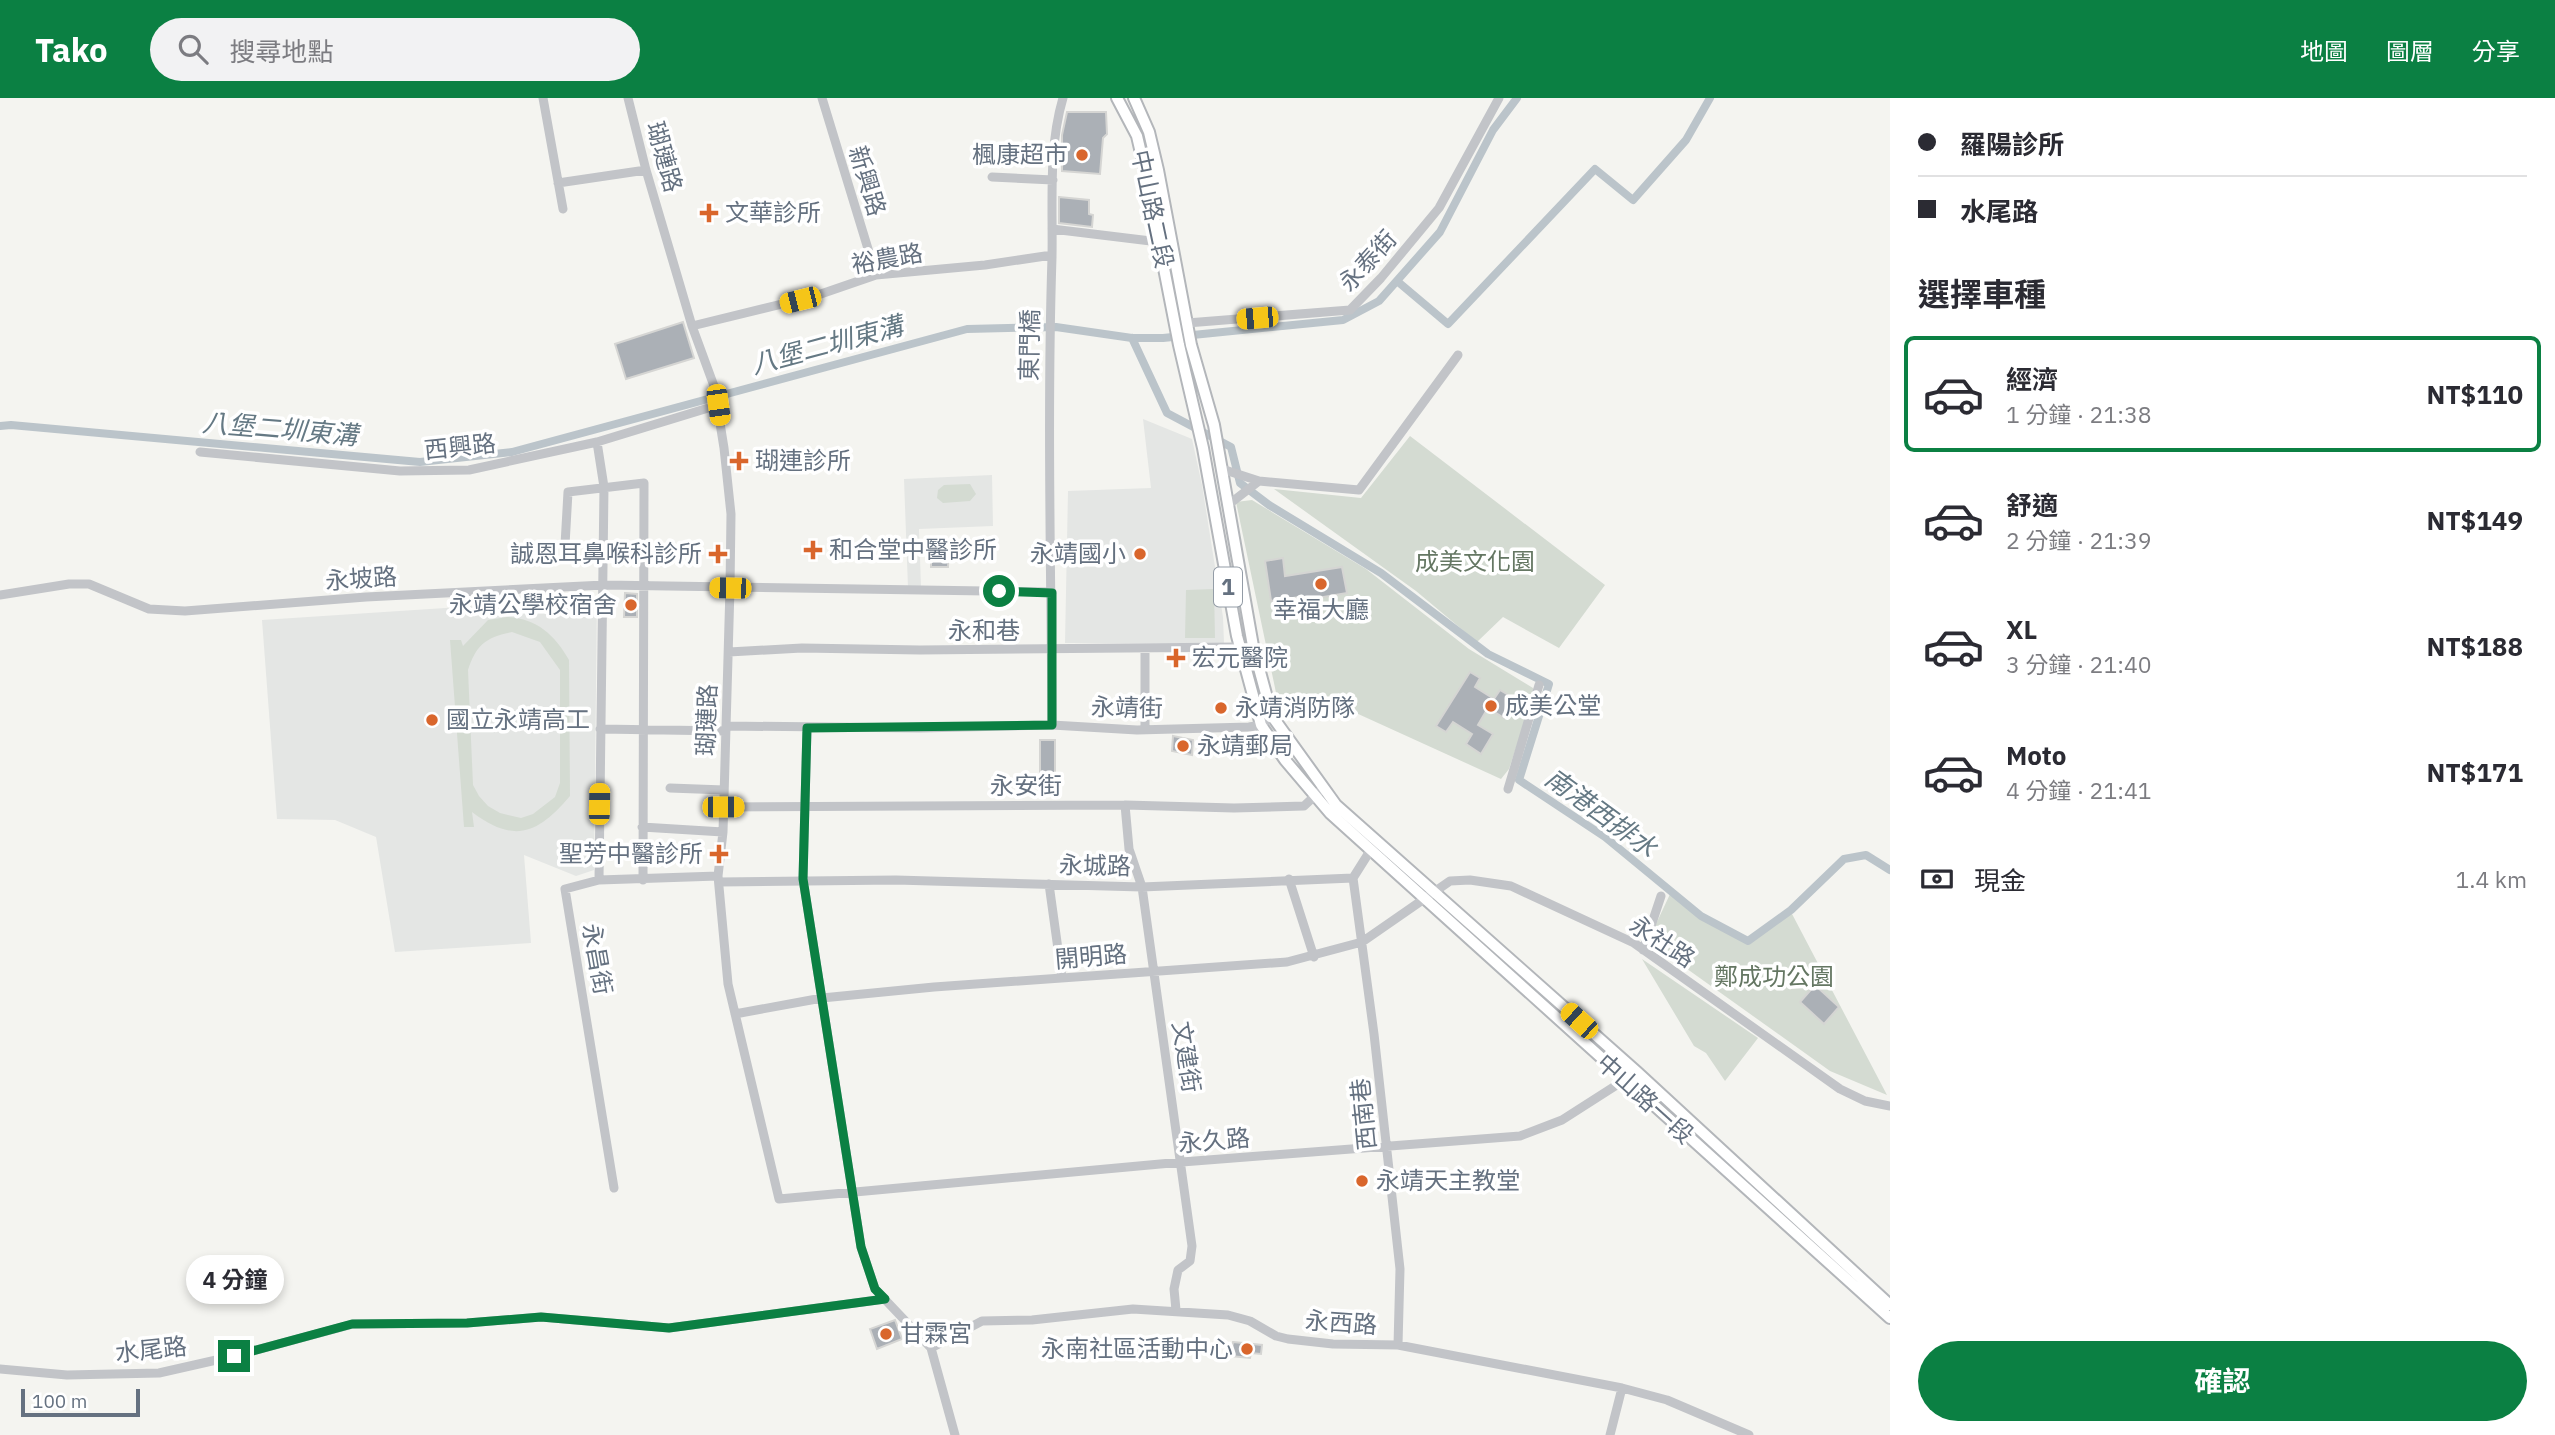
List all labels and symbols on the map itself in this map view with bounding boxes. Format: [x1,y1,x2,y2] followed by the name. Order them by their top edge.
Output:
[640,118,690,196] street label: 瑚璉路
[972,138,1068,170] place label: 楓康超市
[842,142,894,220] street label: 新興路
[1074,147,1090,163] marker: 楓康超市
[1125,147,1181,271] street label: 中山路二段
[725,196,821,228] place label: 文華診所
[699,203,719,223] marker: 文華診所
[1331,223,1403,298] street label: 永泰街
[849,236,925,280] street label: 裕農路
[778,285,823,315] car
[747,306,910,381] water label: 八堡二圳東溝
[1236,306,1279,330] car
[1012,309,1046,381] street label: 東門橋
[705,383,732,427] car
[201,404,363,452] water label: 八堡二圳東溝
[422,426,497,466] street label: 西興路
[755,444,851,476] place label: 瑚連診所
[729,451,749,471] marker: 瑚連診所
[829,533,997,565] place label: 和合堂中醫診所
[510,537,702,569] place label: 誠恩耳鼻喉科診所
[1030,537,1126,569] place label: 永靖國小
[803,540,823,560] marker: 和合堂中醫診所
[708,544,728,564] marker: 誠恩耳鼻喉科診所
[1415,545,1535,577] park label: 成美文化園
[1132,546,1148,562] marker: 永靖國小
[324,560,398,596] street label: 永坡路
[1214,568,1242,607] road number: 1
[983,575,1015,607] route start
[1313,576,1329,592] marker: 幸福大廳
[709,577,752,599] car
[449,588,617,620] place label: 永靖公學校宿舍
[1273,593,1369,625] place label: 幸福大廳
[623,597,639,613] marker: 永靖公學校宿舍
[948,614,1020,646] street label: 永和巷
[1192,641,1288,673] place label: 宏元醫院
[1166,648,1186,668] marker: 宏元醫院
[689,683,723,757] street label: 瑚璉路
[1505,689,1601,721] place label: 成美公堂
[1091,690,1163,724] street label: 永靖街
[1235,691,1355,723] place label: 永靖消防隊
[1483,698,1499,714] marker: 成美公堂
[1213,700,1229,716] marker: 永靖消防隊
[446,703,590,735] place label: 國立永靖高工
[424,712,440,728] marker: 國立永靖高工
[1197,729,1293,761] place label: 永靖郵局
[1175,738,1191,754] marker: 永靖郵局
[1539,760,1665,865] water label: 南港西排水
[990,769,1062,801] street label: 永安街
[589,783,610,825] car
[703,797,745,818] car
[559,837,703,869] place label: 聖芳中醫診所
[709,844,729,864] marker: 聖芳中醫診所
[1059,848,1131,882] street label: 永城路
[1624,908,1701,974] street label: 永社路
[576,921,620,997] street label: 永昌街
[1054,937,1128,975] street label: 開明路
[1714,960,1834,992] park label: 鄭成功公園
[1557,999,1602,1043] car
[1166,1019,1208,1095] street label: 文建街
[1590,1046,1701,1150] street label: 中山路一段
[1343,1077,1383,1152] street label: 西南巷
[1177,1121,1251,1159] street label: 永久路
[1376,1164,1520,1196] place label: 永靖天主教堂
[1354,1173,1370,1189] marker: 永靖天主教堂
[185,1254,283,1304] callout: 4 分鐘
[1304,1304,1378,1340] street label: 永西路
[900,1317,972,1349] place label: 甘霖宮
[878,1326,894,1342] marker: 甘霖宮
[113,1329,188,1369] street label: 水尾路
[1041,1332,1233,1364] place label: 永南社區活動中心
[218,1340,250,1372] route end
[1239,1341,1255,1357] marker: 永南社區活動中心
[21,1386,140,1418] scale bar

